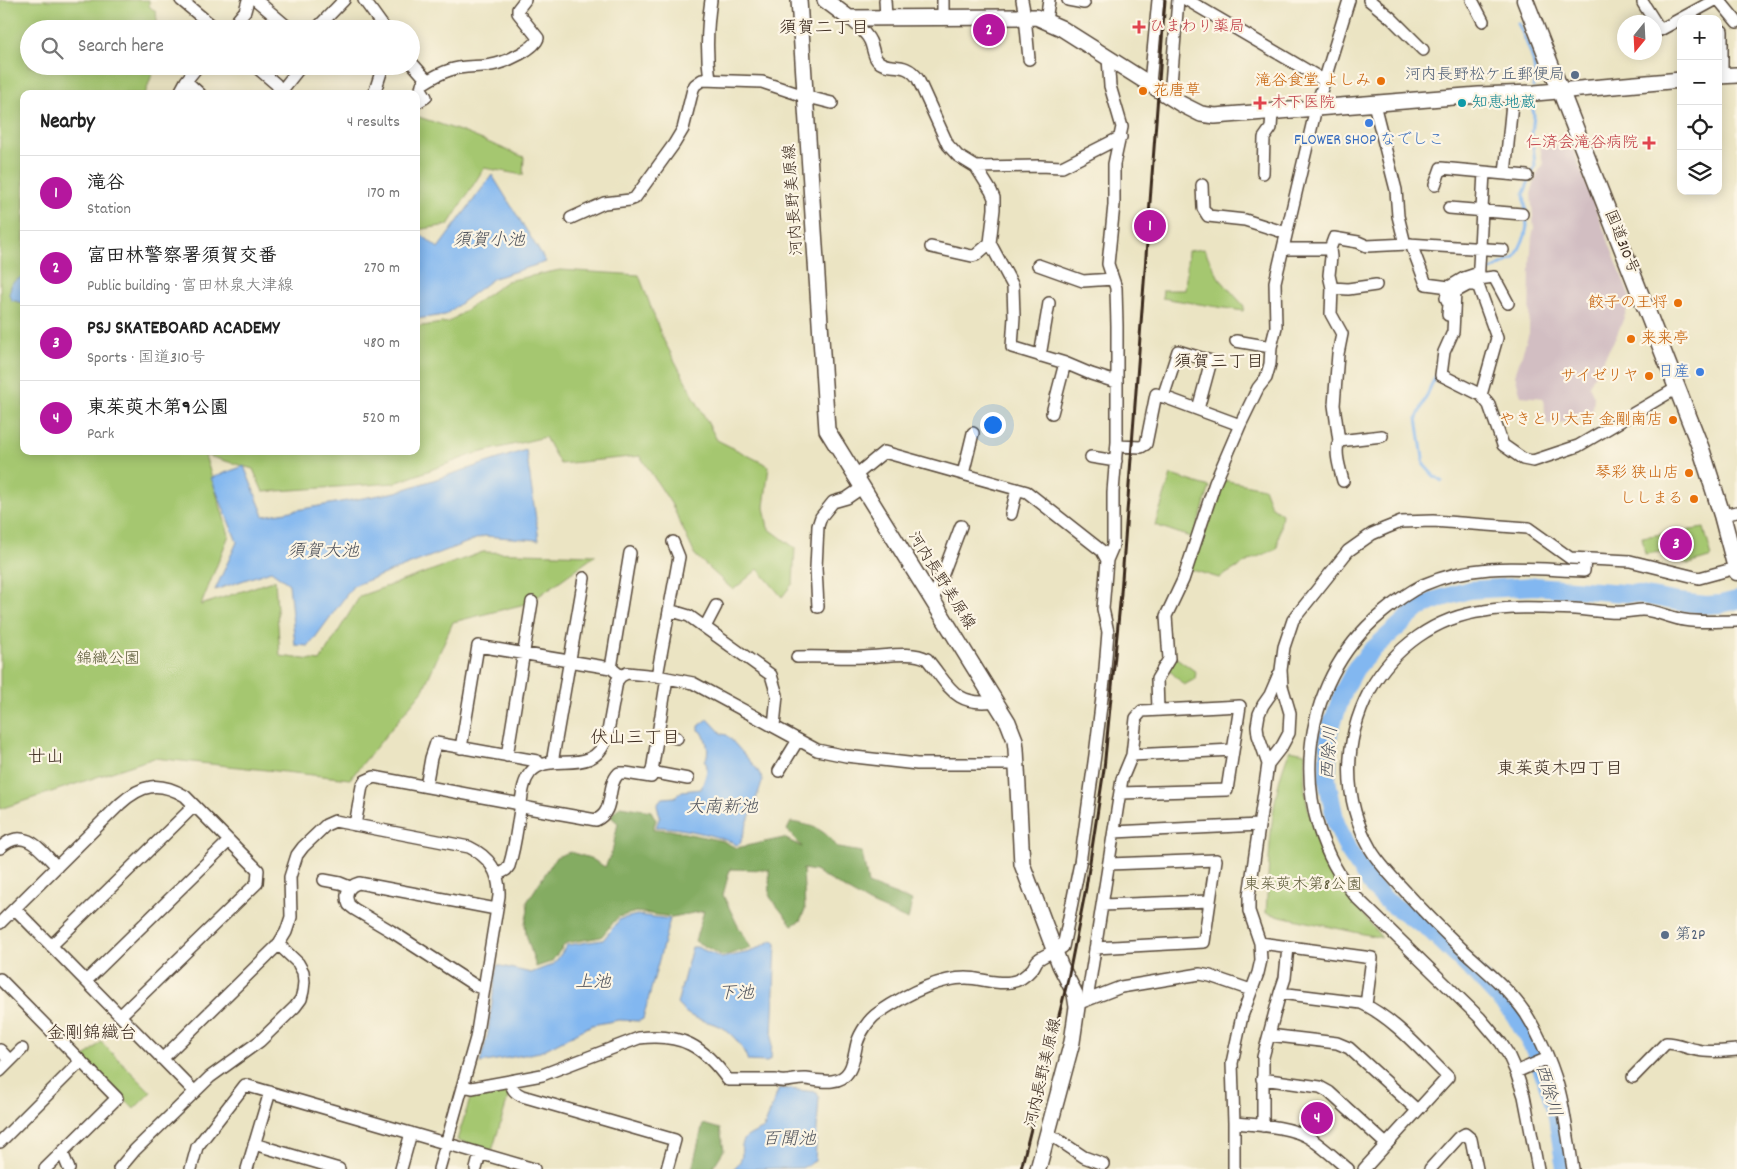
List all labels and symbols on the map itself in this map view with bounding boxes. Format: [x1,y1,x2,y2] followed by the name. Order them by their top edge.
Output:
[973,11,1005,49] pin: 2
[1617,15,1662,60] north arrow
[1149,16,1245,39] place label: ひまわり薬局
[779,17,869,42] district label: 須賀二丁目
[1133,21,1145,33] marker: ひまわり薬局
[1405,64,1565,87] place label: 河内長野松ケ丘郵便局
[1569,69,1581,81] marker: 河内長野松ケ丘郵便局
[1255,70,1371,93] place label: 滝谷食堂 よしみ
[1375,75,1387,87] marker: 滝谷食堂 よしみ
[1153,80,1201,103] place label: 花唐草
[1137,85,1149,97] marker: 花唐草
[1271,92,1335,115] place label: 木下医院
[1472,92,1536,115] place label: 知恵地蔵
[1253,96,1267,110] marker: 木下医院
[1456,97,1468,109] marker: 知恵地蔵
[1363,117,1375,129] marker: FLOWER SHOP なでしこ
[1294,129,1444,152] place label: FLOWER SHOP なでしこ
[1526,132,1638,155] place label: 仁済会滝谷病院
[1642,136,1656,150] marker: 仁済会滝谷病院
[779,143,809,257] street label: 河内長野美原線
[1598,206,1644,278] street label: 国道310号
[1134,207,1166,245] pin: 1
[453,229,526,254] water label: 須賀小池
[1588,292,1668,315] place label: 餃子の王将
[1672,297,1684,309] marker: 餃子の王将
[1641,328,1689,351] place label: 来来亭
[1625,333,1637,345] marker: 来来亭
[1174,351,1264,376] district label: 須賀三丁目
[1658,361,1690,384] place label: 日産
[1560,365,1639,388] place label: サイゼリヤ
[1694,366,1706,378] marker: 日産
[1643,370,1655,382] marker: サイゼリヤ
[1499,409,1663,432] place label: やきとり大吉 金剛南店
[980,412,1006,438] your location
[1667,414,1679,426] marker: やきとり大吉 金剛南店
[1595,462,1679,485] place label: 琴彩 狭山店
[1683,467,1695,479] marker: 琴彩 狭山店
[1620,488,1684,511] place label: ししまる
[1688,493,1700,505] marker: ししまる
[1660,525,1692,563] pin: 3
[902,527,980,635] street label: 河内長野美原線
[287,540,360,565] water label: 須賀大池
[76,648,140,671] park label: 錦織公園
[1317,725,1345,781] water label: 西除川
[590,727,680,752] district label: 伏山三丁目
[28,746,64,771] district label: 廿山
[1497,758,1623,783] district label: 東茱萸木四丁目
[686,796,759,821] water label: 大南新池
[1244,874,1362,897] park label: 東茱萸木第8公園
[1675,924,1705,947] place label: 第2P
[1659,929,1671,941] marker: 第2P
[575,971,612,996] water label: 上池
[718,982,755,1007] water label: 下池
[1020,1016,1068,1130] street label: 河内長野美原線
[47,1022,137,1047] district label: 金剛錦織台
[1528,1062,1566,1120] water label: 西除川
[1301,1099,1333,1137] pin: 4
[762,1128,817,1153] water label: 百聞池

